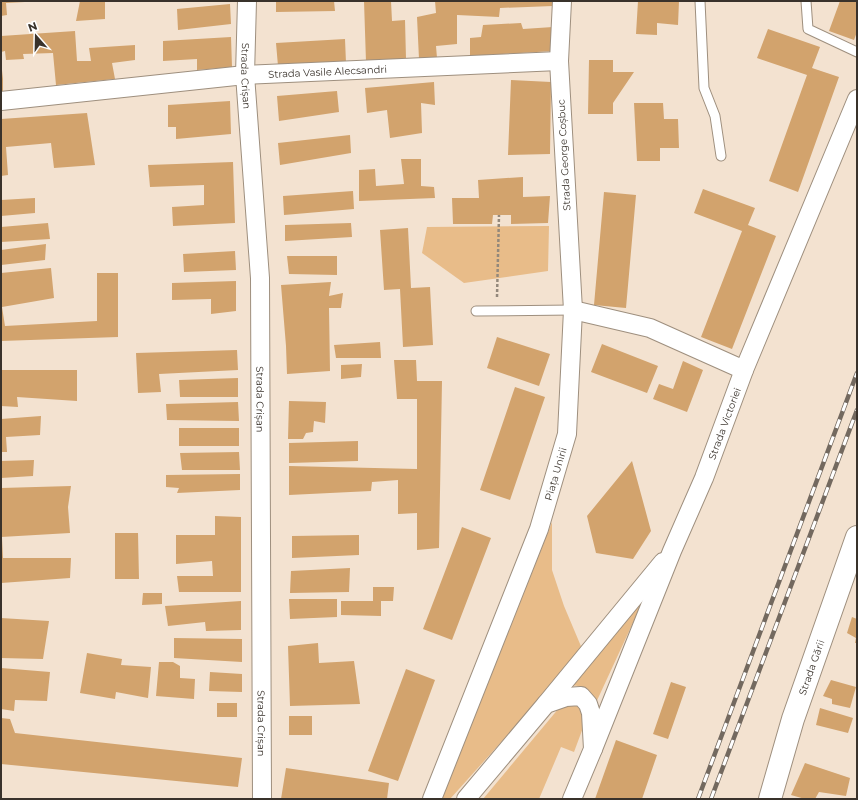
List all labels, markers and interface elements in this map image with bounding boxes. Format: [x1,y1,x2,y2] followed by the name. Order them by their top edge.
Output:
[16,16,56,56] north arrow
[26,19,39,35] text: N
[238,43,254,110] street label: Strada Crișan
[268,62,387,80] street label: Strada Vasile Alecsandri
[555,99,573,211] street label: Strada George Coșbuc
[254,366,267,433] street label: Strada Crișan
[705,386,743,461] street label: Strada Victoriei
[541,446,569,502] street label: Piața Unirii
[795,638,827,697] street label: Strada Gării
[255,690,268,757] street label: Strada Crișan

